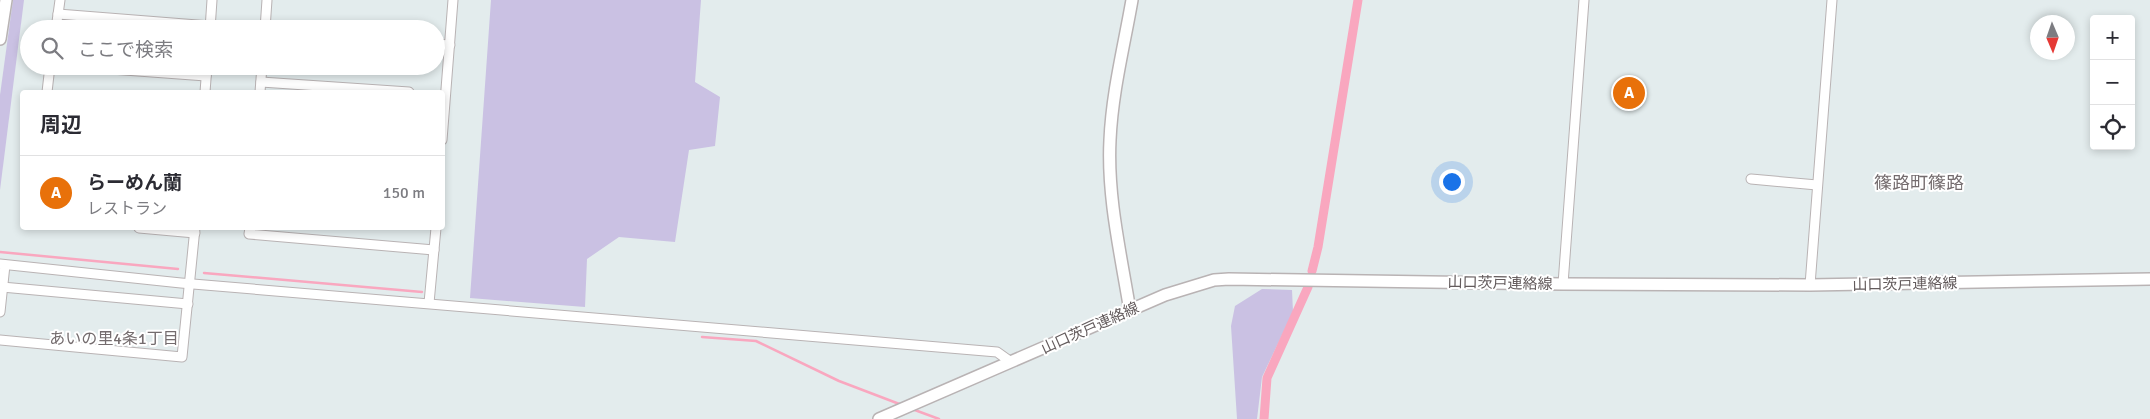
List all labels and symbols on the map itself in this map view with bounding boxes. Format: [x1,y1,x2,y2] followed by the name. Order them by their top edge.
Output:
[2030,15,2075,60] north arrow
[1613,74,1645,112] pin: A
[1439,169,1465,195] your location
[1874,172,1964,194] district label: 篠路町篠路
[1447,273,1553,293] street label: 山口茨戸連絡線
[1852,274,1958,294] street label: 山口茨戸連絡線
[1038,298,1142,358] street label: 山口茨戸連絡線
[49,329,179,349] district label: あいの里4条1丁目

